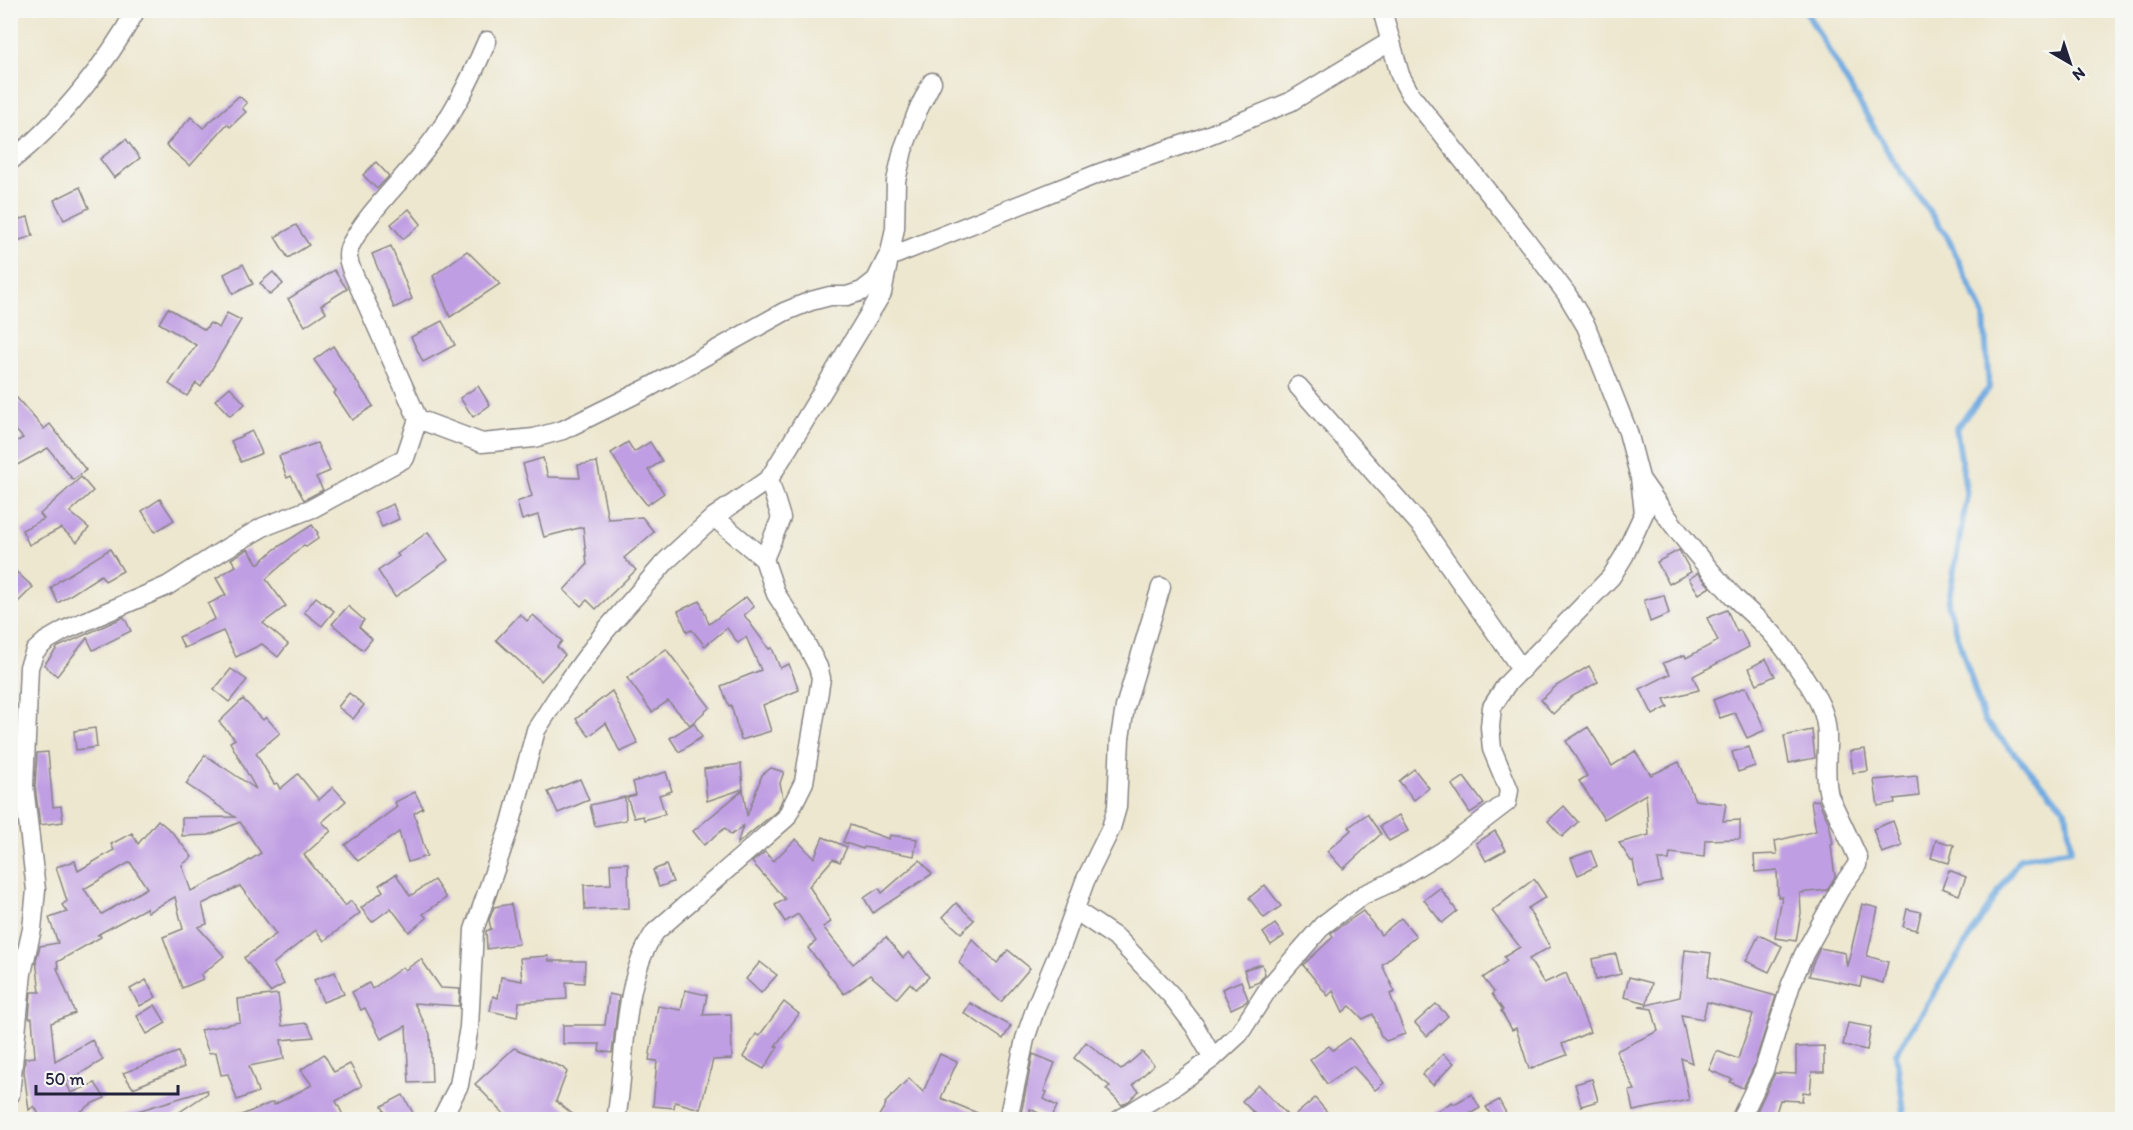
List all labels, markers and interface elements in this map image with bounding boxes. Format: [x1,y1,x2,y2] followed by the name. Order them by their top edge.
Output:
[2040,33,2100,93] north arrow
[2069,63,2089,85] text: N
[36,1058,178,1096] scale bar
[45,1068,85,1090] text: 50 m

